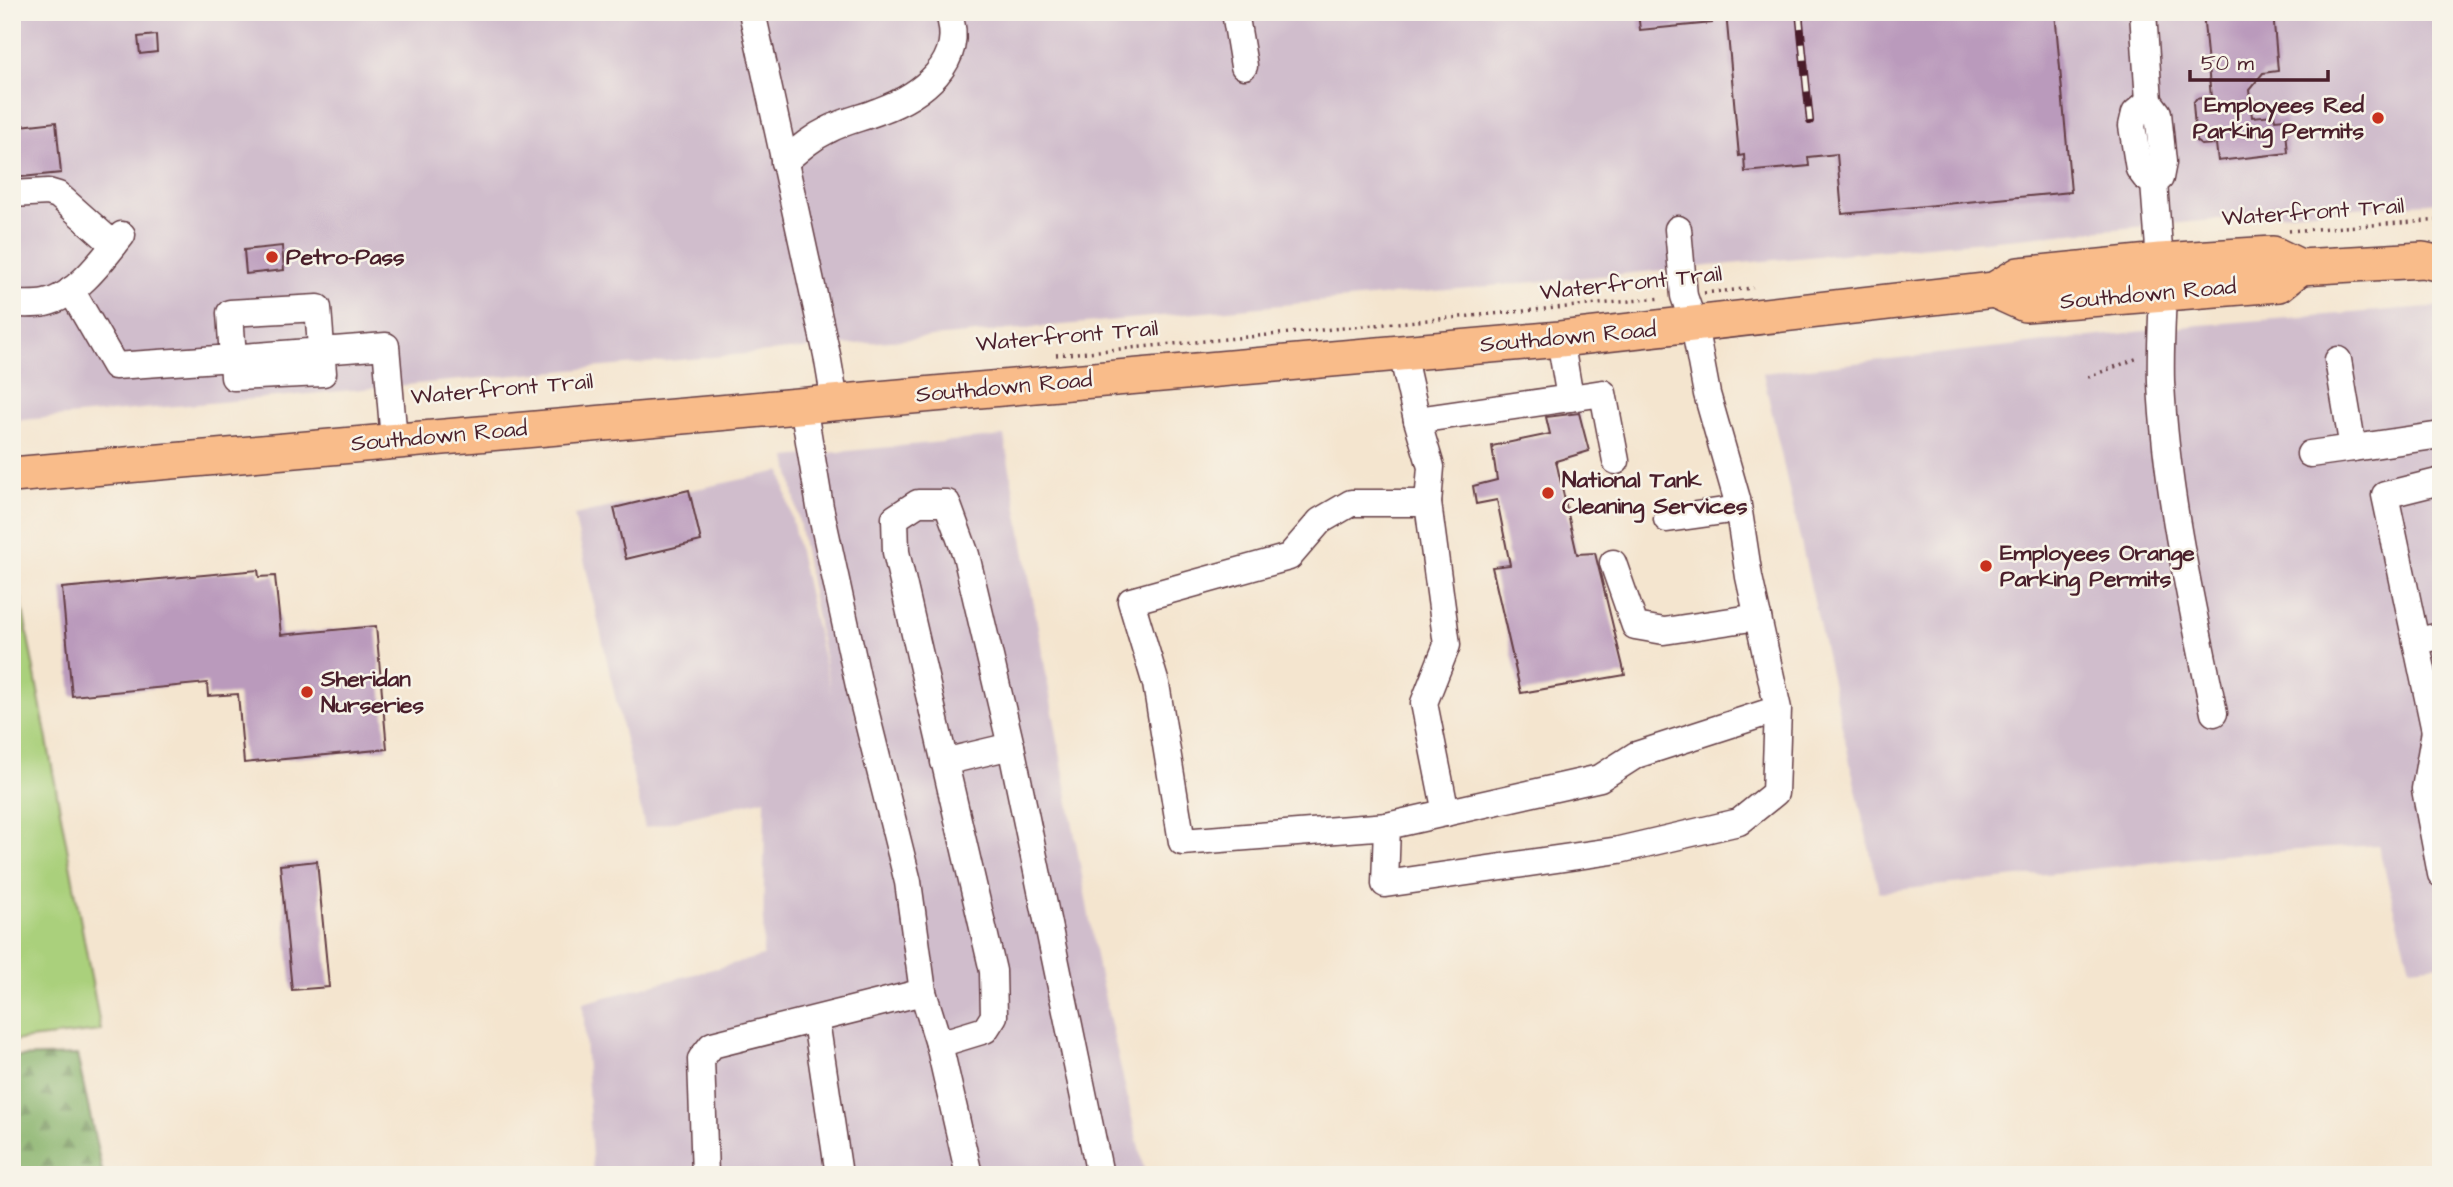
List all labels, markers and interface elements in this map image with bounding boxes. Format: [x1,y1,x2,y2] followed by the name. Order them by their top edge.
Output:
[2190,38,2329,82] scale bar
[2201,49,2255,78] text: 50 m
[2193,89,2364,148] place label: Employees Red Parking Permits
[2370,110,2386,126] marker: Employees Red Parking Permits
[2221,190,2405,234] street label: Waterfront Trail
[286,241,405,273] place label: Petro-Pass
[264,249,280,265] marker: Petro-Pass
[1538,258,1724,308] street label: Waterfront Trail
[2058,270,2238,318] street label: Southdown Road
[975,312,1159,360] street label: Waterfront Trail
[1478,313,1658,361] street label: Southdown Road
[914,363,1094,411] street label: Southdown Road
[410,365,594,413] street label: Waterfront Trail
[349,412,529,460] street label: Southdown Road
[1562,464,1748,523] place label: National Tank Cleaning Services
[1540,485,1556,501] marker: National Tank Cleaning Services
[2000,537,2195,596] place label: Employees Orange Parking Permits
[1978,558,1994,574] marker: Employees Orange Parking Permits
[320,663,424,721] place label: Sheridan Nurseries
[299,684,315,700] marker: Sheridan Nurseries

